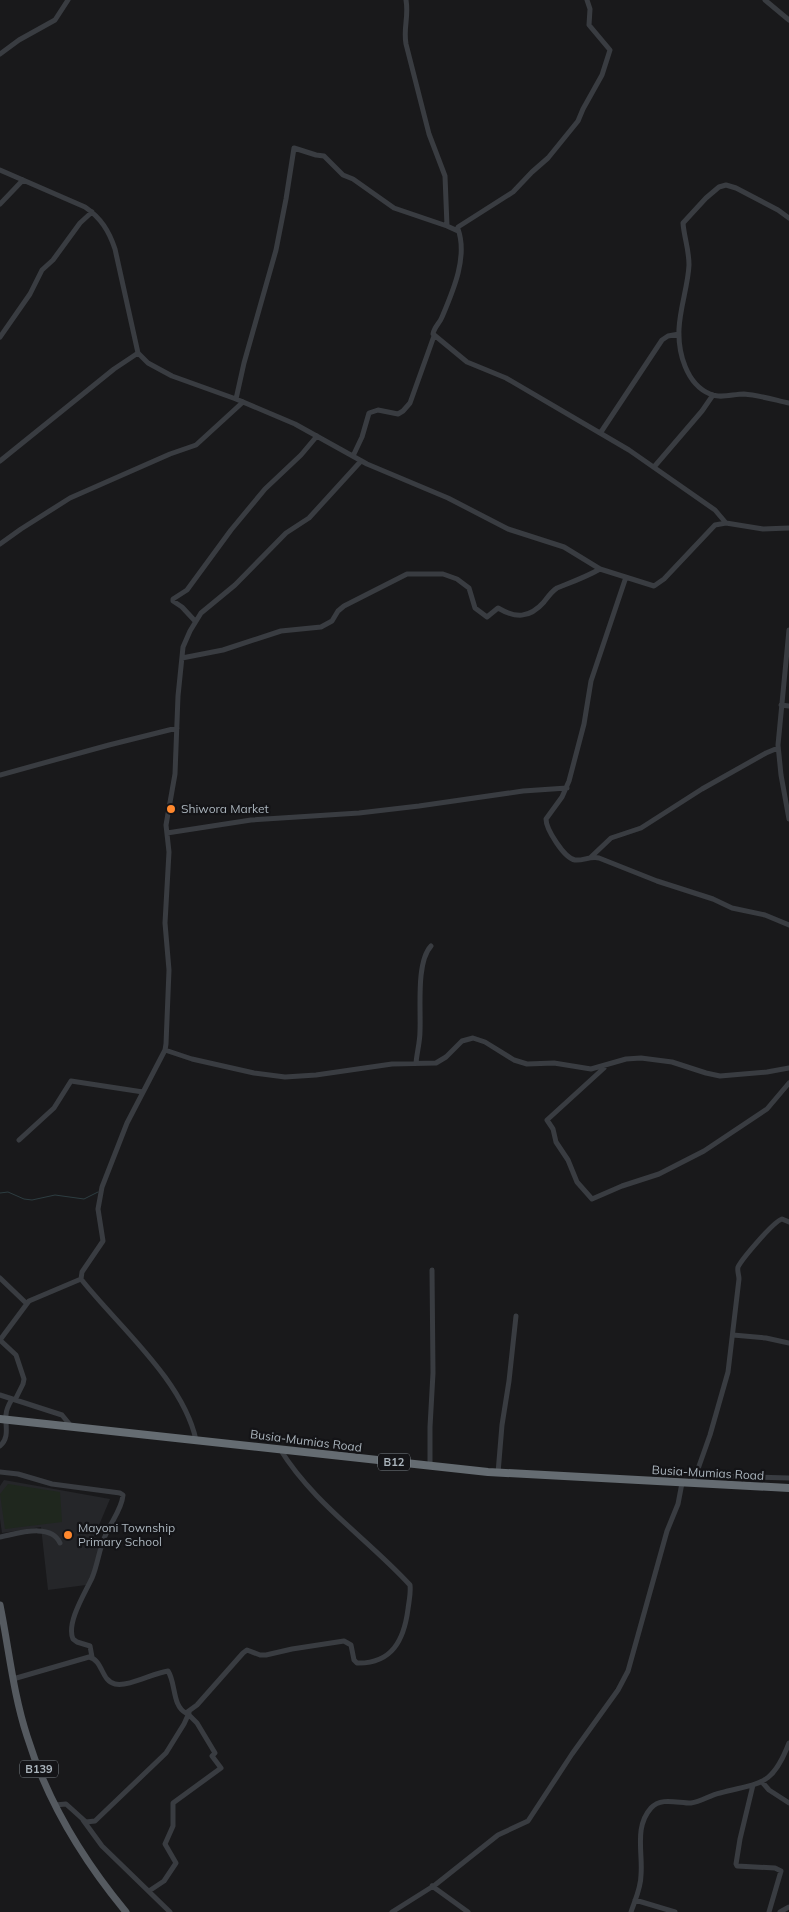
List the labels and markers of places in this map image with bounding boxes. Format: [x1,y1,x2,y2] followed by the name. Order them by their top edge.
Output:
[181,801,269,816] place label: Shiwora Market
[165,803,177,815] marker: Shiwora Market
[78,1520,175,1549] place label: Mayoni Township Primary School
[62,1529,74,1541] marker: Mayoni Township Primary School

